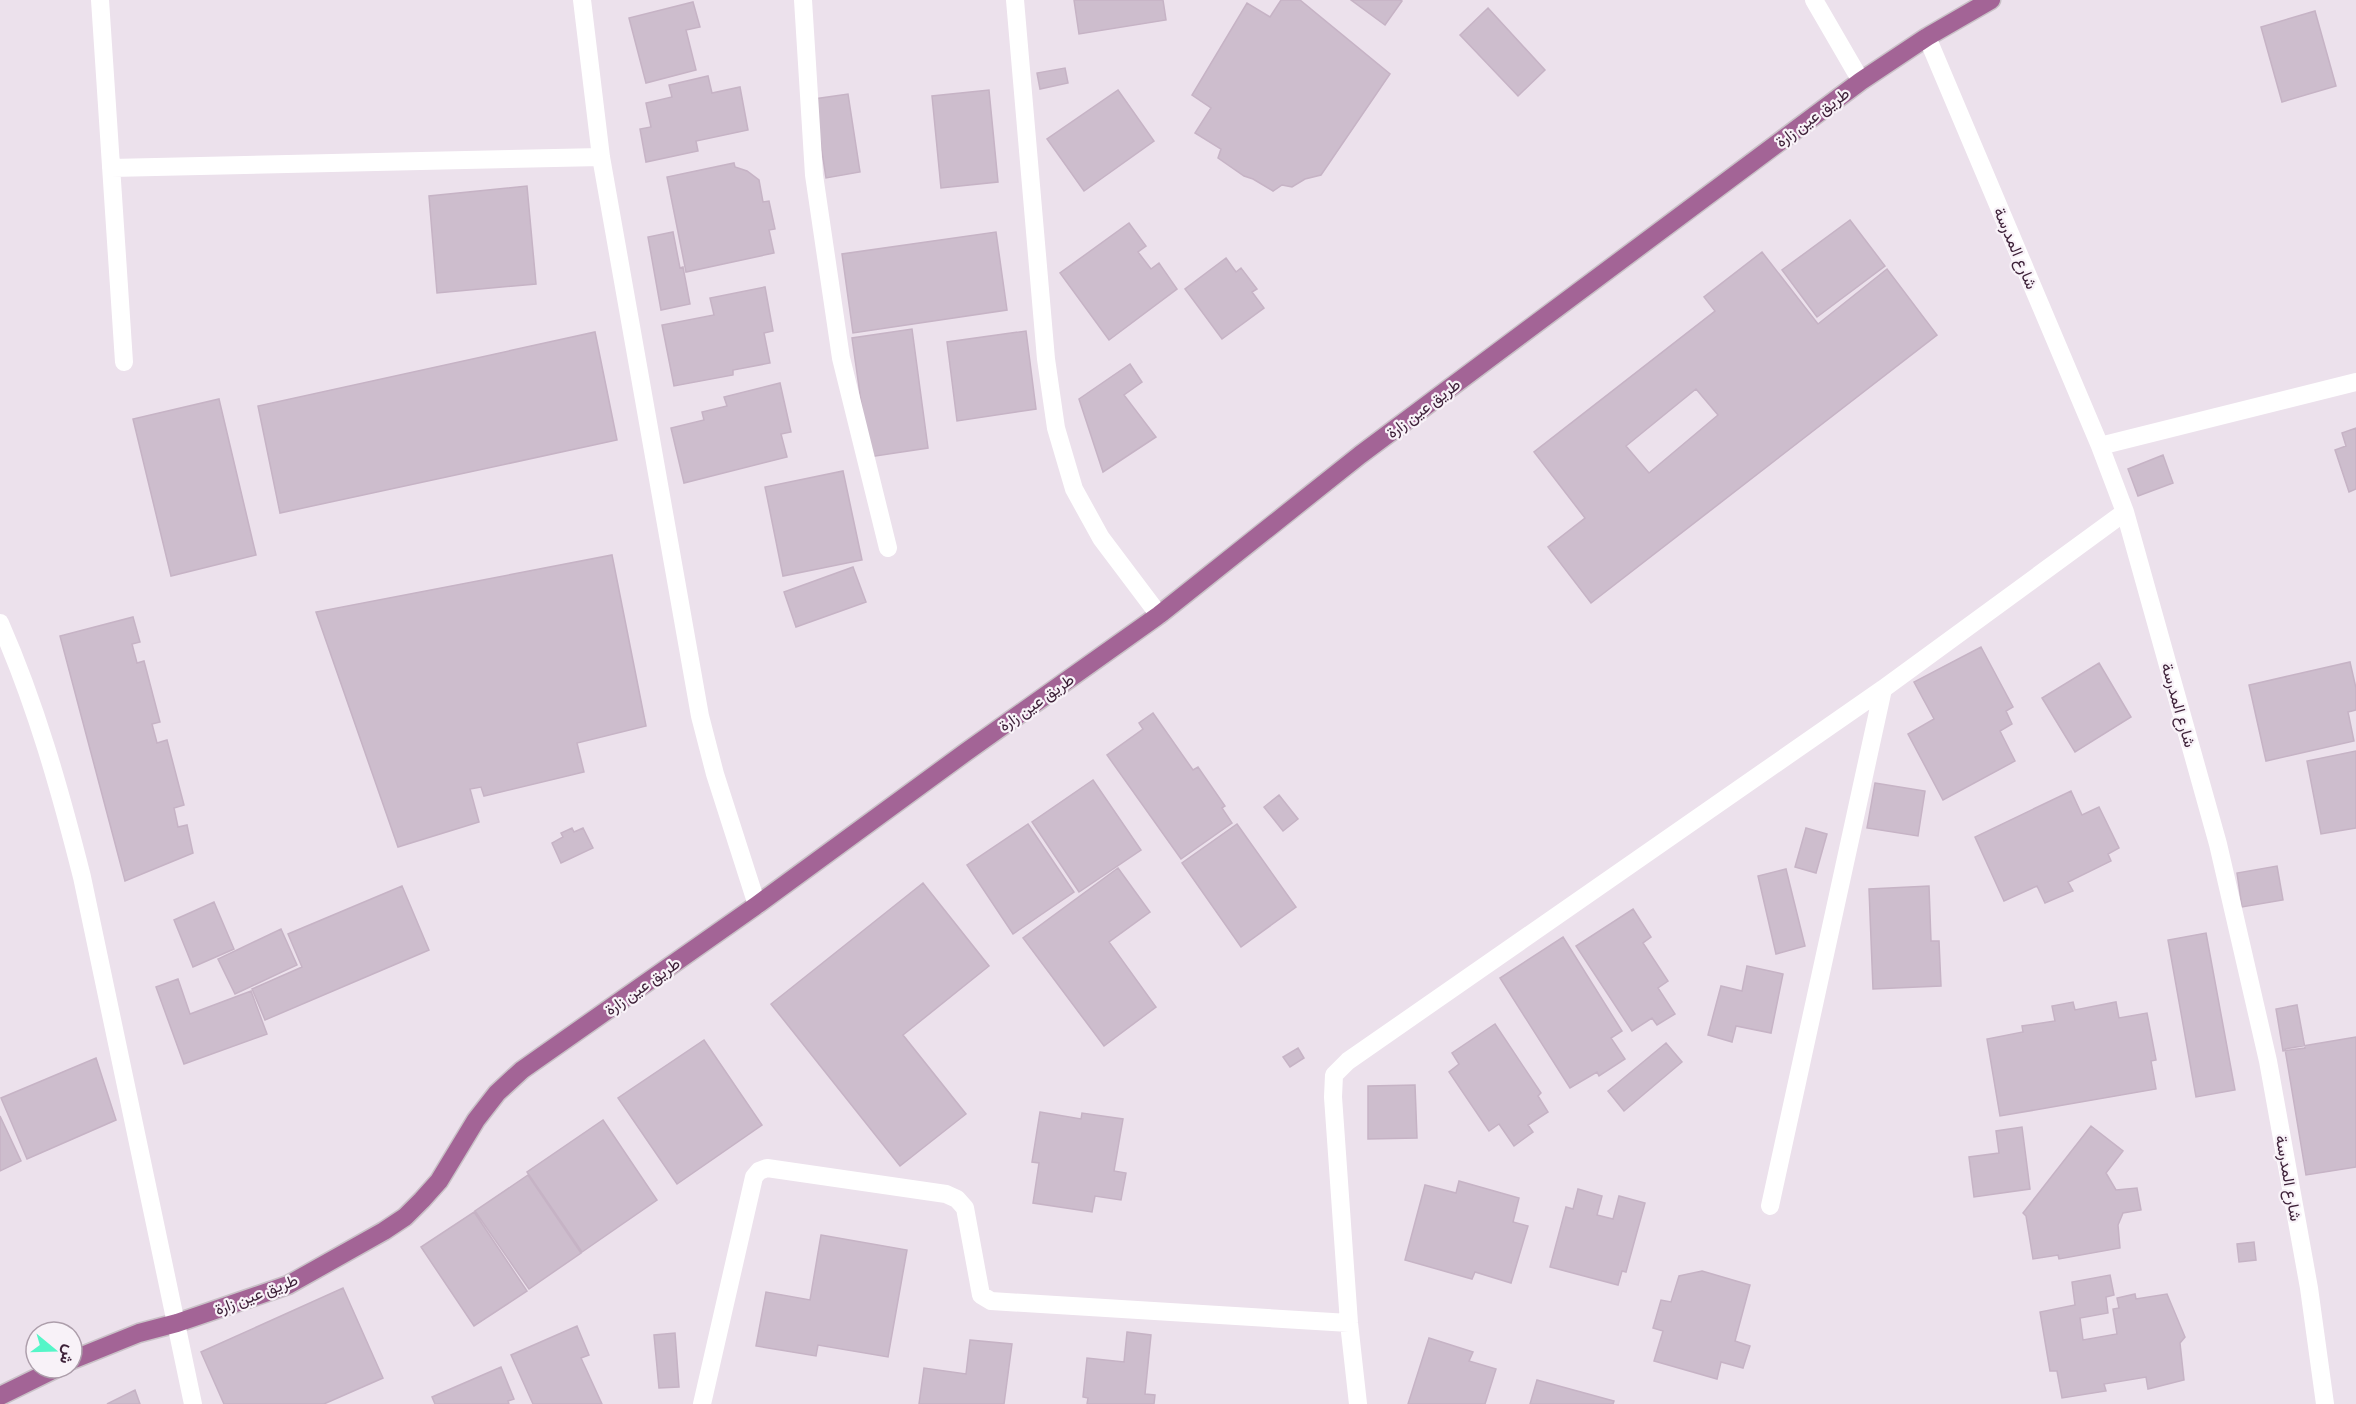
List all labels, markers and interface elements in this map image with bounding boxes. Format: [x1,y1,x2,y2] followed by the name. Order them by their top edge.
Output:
[1772,84,1853,152] street label: طريق عين زارة
[1988,204,2041,293] street label: شارع المدرسة
[1383,375,1464,443] street label: طريق عين زارة
[2155,661,2200,750] street label: شارع المدرسة
[995,670,1078,736] street label: طريق عين زارة
[601,954,684,1020] street label: طريق عين زارة
[2270,1134,2305,1223] street label: شارع المدرسة
[212,1270,301,1320] street label: طريق عين زارة
[24,1320,84,1380] north arrow
[56,1343,80,1367] text: ش

